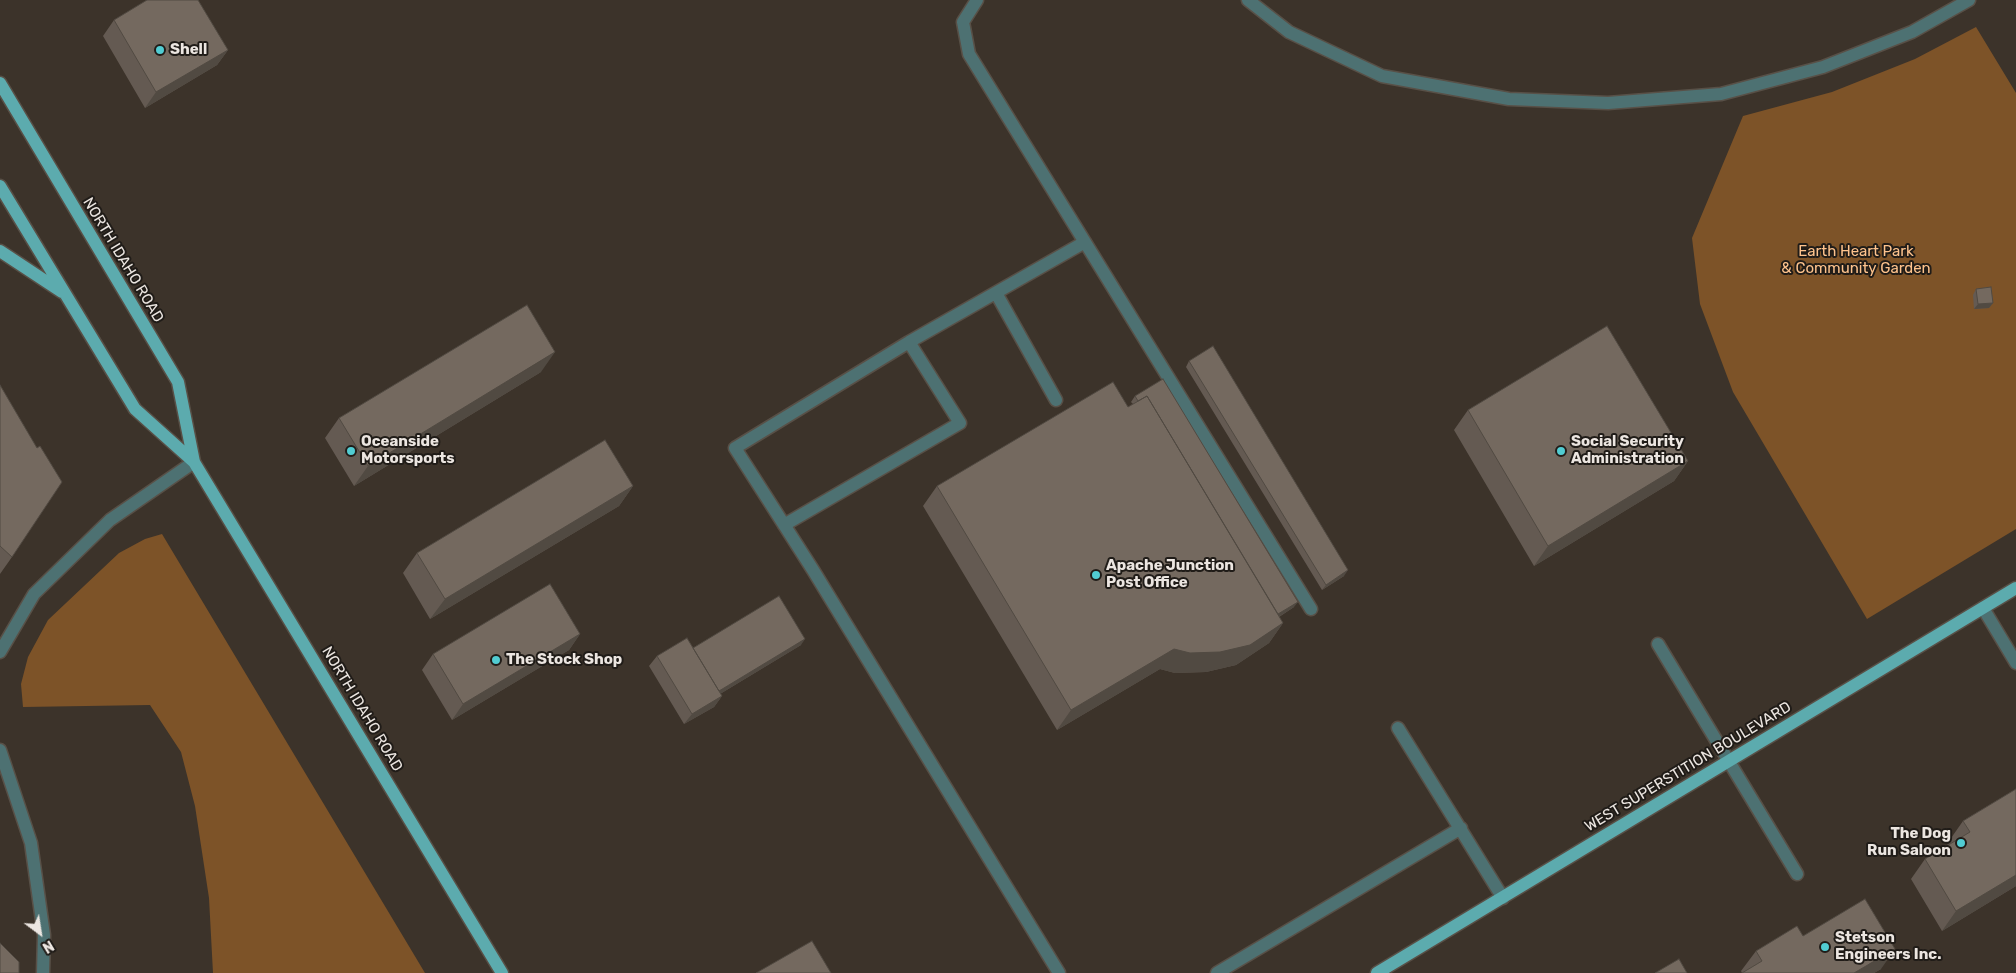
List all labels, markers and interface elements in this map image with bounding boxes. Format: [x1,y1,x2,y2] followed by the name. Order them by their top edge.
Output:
[170,41,207,59] place label: Shell
[154,44,166,56] marker: Shell
[79,194,167,326] street label: NORTH IDAHO ROAD
[1781,243,1931,278] park label: Earth Heart Park & Community Garden
[361,433,455,468] place label: Oceanside Motorsports
[1571,433,1684,468] place label: Social Security Administration
[345,445,357,457] marker: Oceanside Motorsports
[1555,445,1567,457] marker: Social Security Administration
[1106,557,1234,592] place label: Apache Junction Post Office
[1090,569,1102,581] marker: Apache Junction Post Office
[318,643,406,775] street label: NORTH IDAHO ROAD
[506,651,622,669] place label: The Stock Shop
[490,654,502,666] marker: The Stock Shop
[1582,698,1794,836] street label: WEST SUPERSTITION BOULEVARD
[1867,825,1951,860] place label: The Dog Run Saloon
[1955,837,1967,849] marker: The Dog Run Saloon
[15,908,65,958] north arrow
[1835,929,1941,964] place label: Stetson Engineers Inc.
[39,936,57,956] text: N
[1819,941,1831,953] marker: Stetson Engineers Inc.

